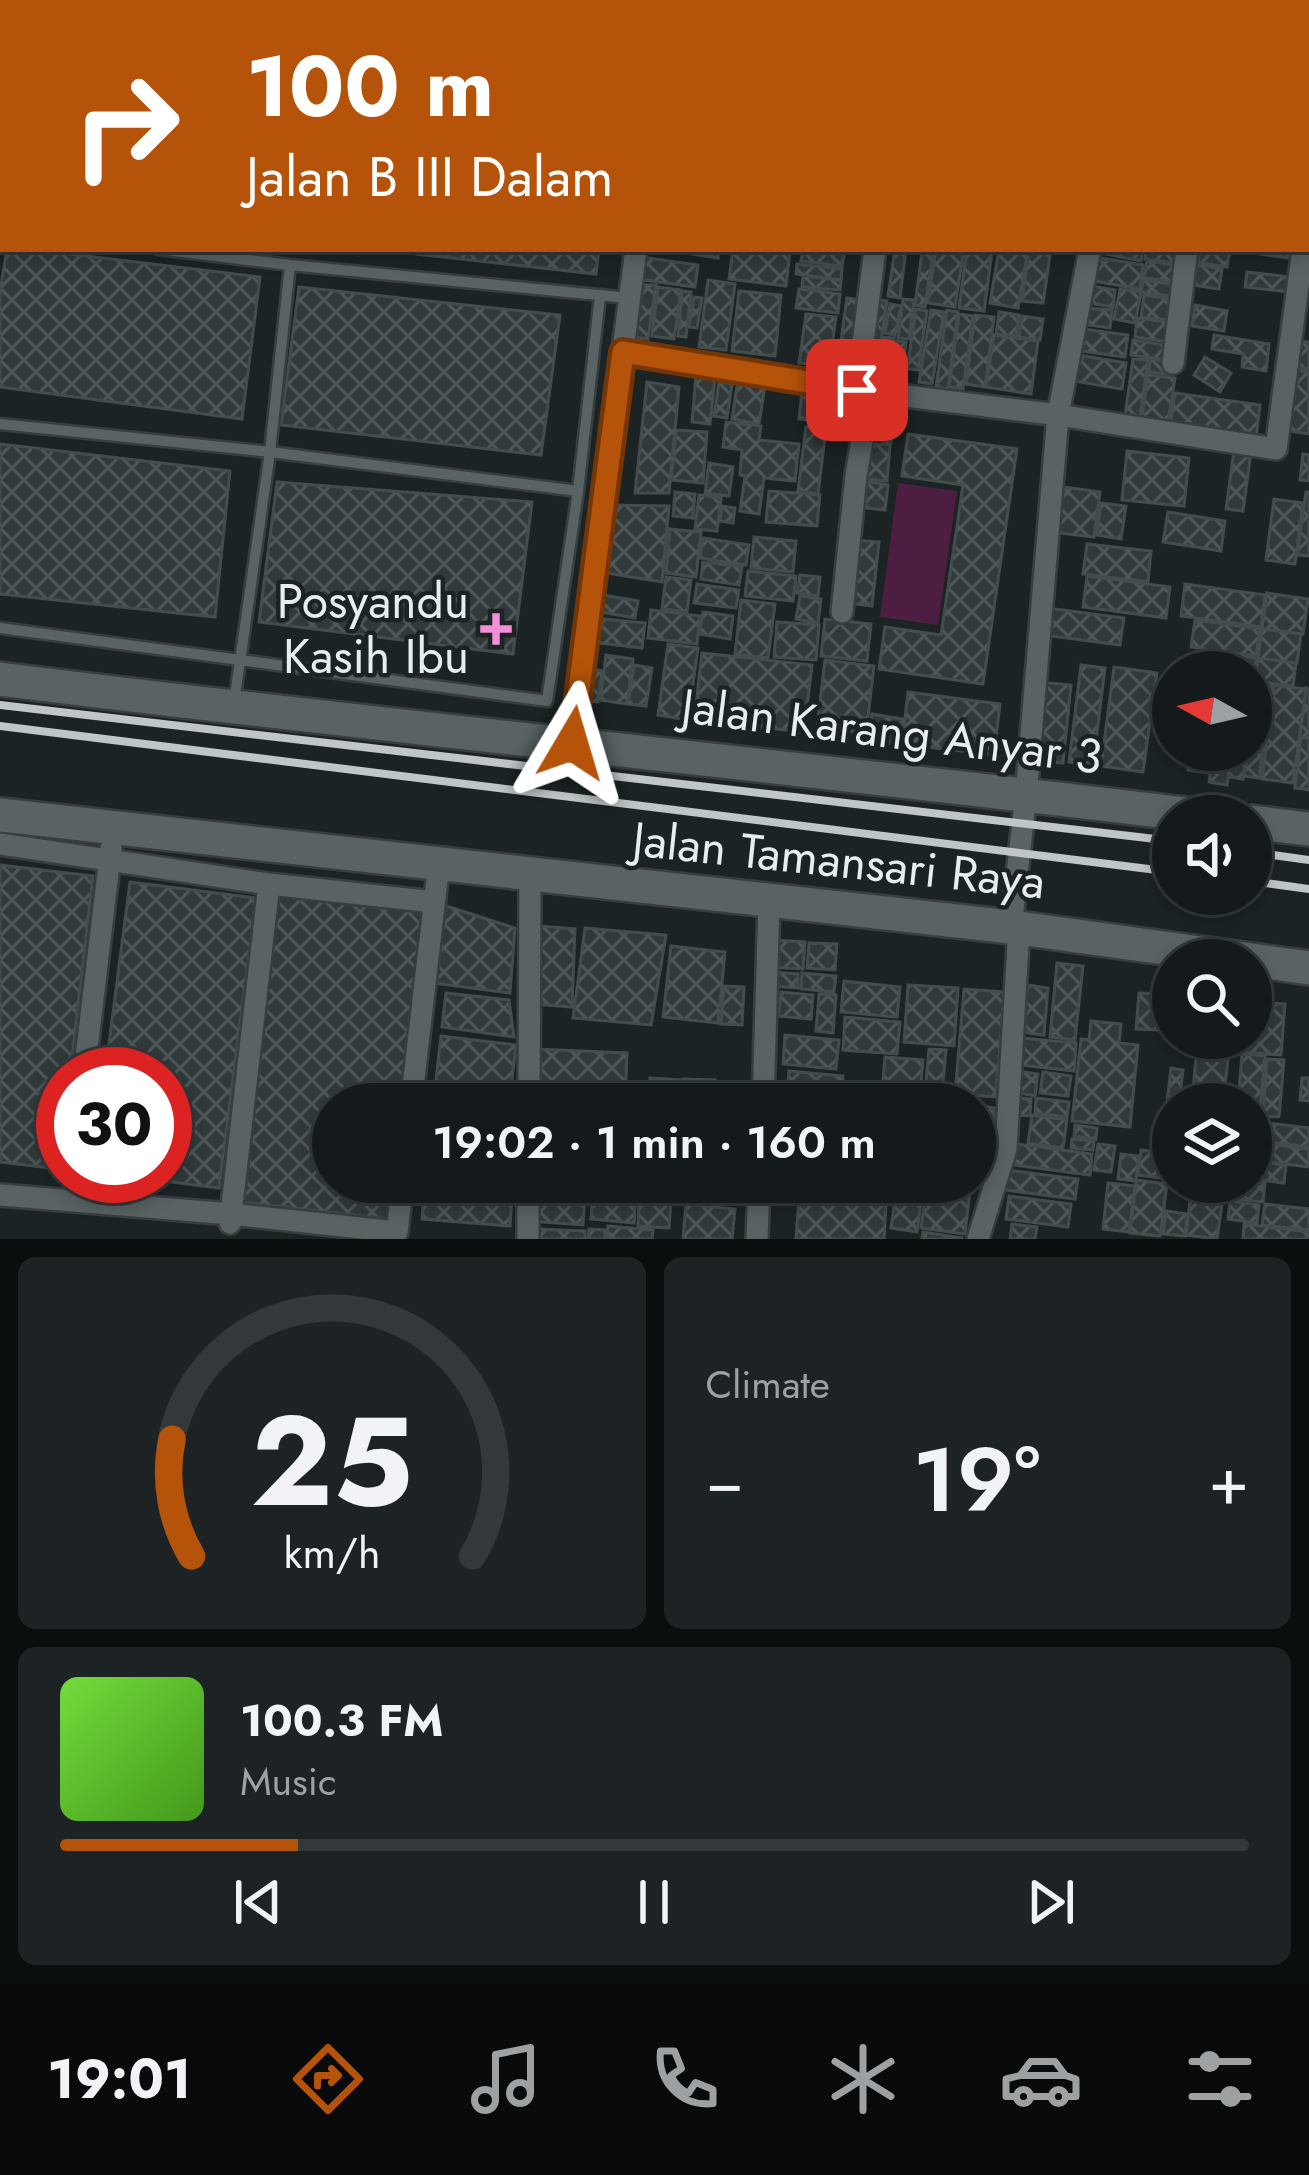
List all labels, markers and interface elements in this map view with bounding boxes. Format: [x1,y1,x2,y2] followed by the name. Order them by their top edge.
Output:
[246,26,494,148] text: 100 m
[48,48,204,204] icon: right
[246,138,613,216] text: Jalan B III Dalam
[806,339,908,441] pin
[824,357,890,423] icon: arrive
[277,567,469,691] place label: Posyandu Kasih Ibu
[480,613,512,645] marker: Posyandu Kasih Ibu
[1152,651,1272,771] north arrow
[1152,651,1272,1203] map controls
[672,671,1106,792] street label: Jalan Karang Anyar 3
[509,680,635,806] position arrow
[1152,795,1272,915] button: sound
[623,804,1049,916] street label: Jalan Tamansari Raya
[1152,939,1272,1059] button: search
[36,1047,192,1203] speed limit sign: 30
[1152,1083,1272,1203] button: layers
[432,1110,876,1175] text: 19:02 · 1 min · 160 m
[706,1356,830,1413] text: Climate
[251,1371,413,1552] text: 25
[912,1415,1040,1545] text: 19°
[706,1433,744,1529] text: −
[1208,1433,1249,1529] text: +
[283,1522,380,1584] text: km/h
[240,1688,443,1753] text: 100.3 FM
[240,1753,337,1810] text: Music
[225,1869,291,1935] icon: previous
[621,1869,687,1935] icon: pause
[1018,1869,1084,1935] icon: next
[286,2037,370,2121] icon: directions
[464,2037,548,2121] icon: music
[643,2037,727,2121] icon: phone
[821,2037,905,2121] icon: climate
[999,2037,1083,2121] icon: car
[1178,2037,1262,2121] icon: filters
[47,2040,191,2118] text: 19:01

